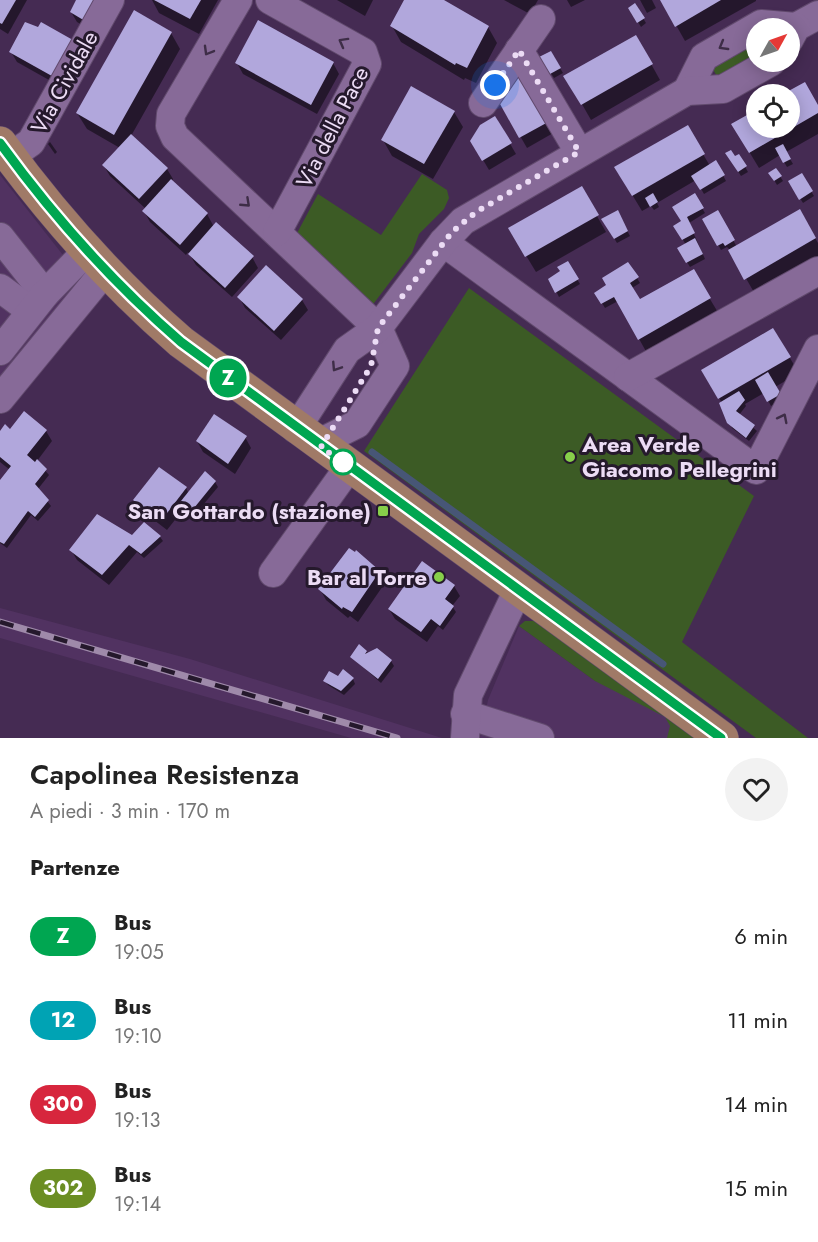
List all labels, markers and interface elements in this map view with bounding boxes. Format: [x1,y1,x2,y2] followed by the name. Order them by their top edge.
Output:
[746,18,800,72] north arrow
[746,18,800,138] map controls
[23,25,105,139] street label: Via Cividale
[339,37,349,49] one-way arrow
[719,39,729,51] one-way arrow
[204,44,216,55] one-way arrow
[288,61,376,193] street label: Via della Pace
[480,70,510,100] your location
[746,84,800,138] button: locate
[239,196,249,207] one-way arrow
[208,358,248,398] line badge: Z
[332,361,343,372] one-way arrow
[221,363,235,393] text: Z
[776,414,787,424] one-way arrow
[581,428,777,485] place label: Area Verde Giacomo Pellegrini
[330,449,356,475] unlabelled marker
[563,450,577,464] marker: Area Verde Giacomo Pellegrini
[128,495,371,527] place label: San Gottardo (stazione)
[376,504,390,518] marker: San Gottardo (stazione)
[307,561,427,593] place label: Bar al Torre
[432,570,446,584] marker: Bar al Torre
[30,754,299,795] text: Capolinea Resistenza
[725,758,788,821] button: heart
[30,797,230,826] text: A piedi · 3 min · 170 m
[30,851,120,883] text: Partenze
[114,906,151,938] text: Bus
[734,920,788,952] text: 6 min
[56,921,70,951] text: Z
[114,938,164,967] text: 19:05
[114,990,151,1022] text: Bus
[727,1004,788,1036] text: 11 min
[51,1005,75,1035] text: 12
[114,1022,162,1051] text: 19:10
[114,1074,151,1106] text: Bus
[724,1088,788,1120] text: 14 min
[43,1089,83,1119] text: 300
[114,1106,160,1135] text: 19:13
[114,1158,151,1190] text: Bus
[725,1172,788,1204] text: 15 min
[43,1173,83,1203] text: 302
[114,1190,161,1219] text: 19:14

